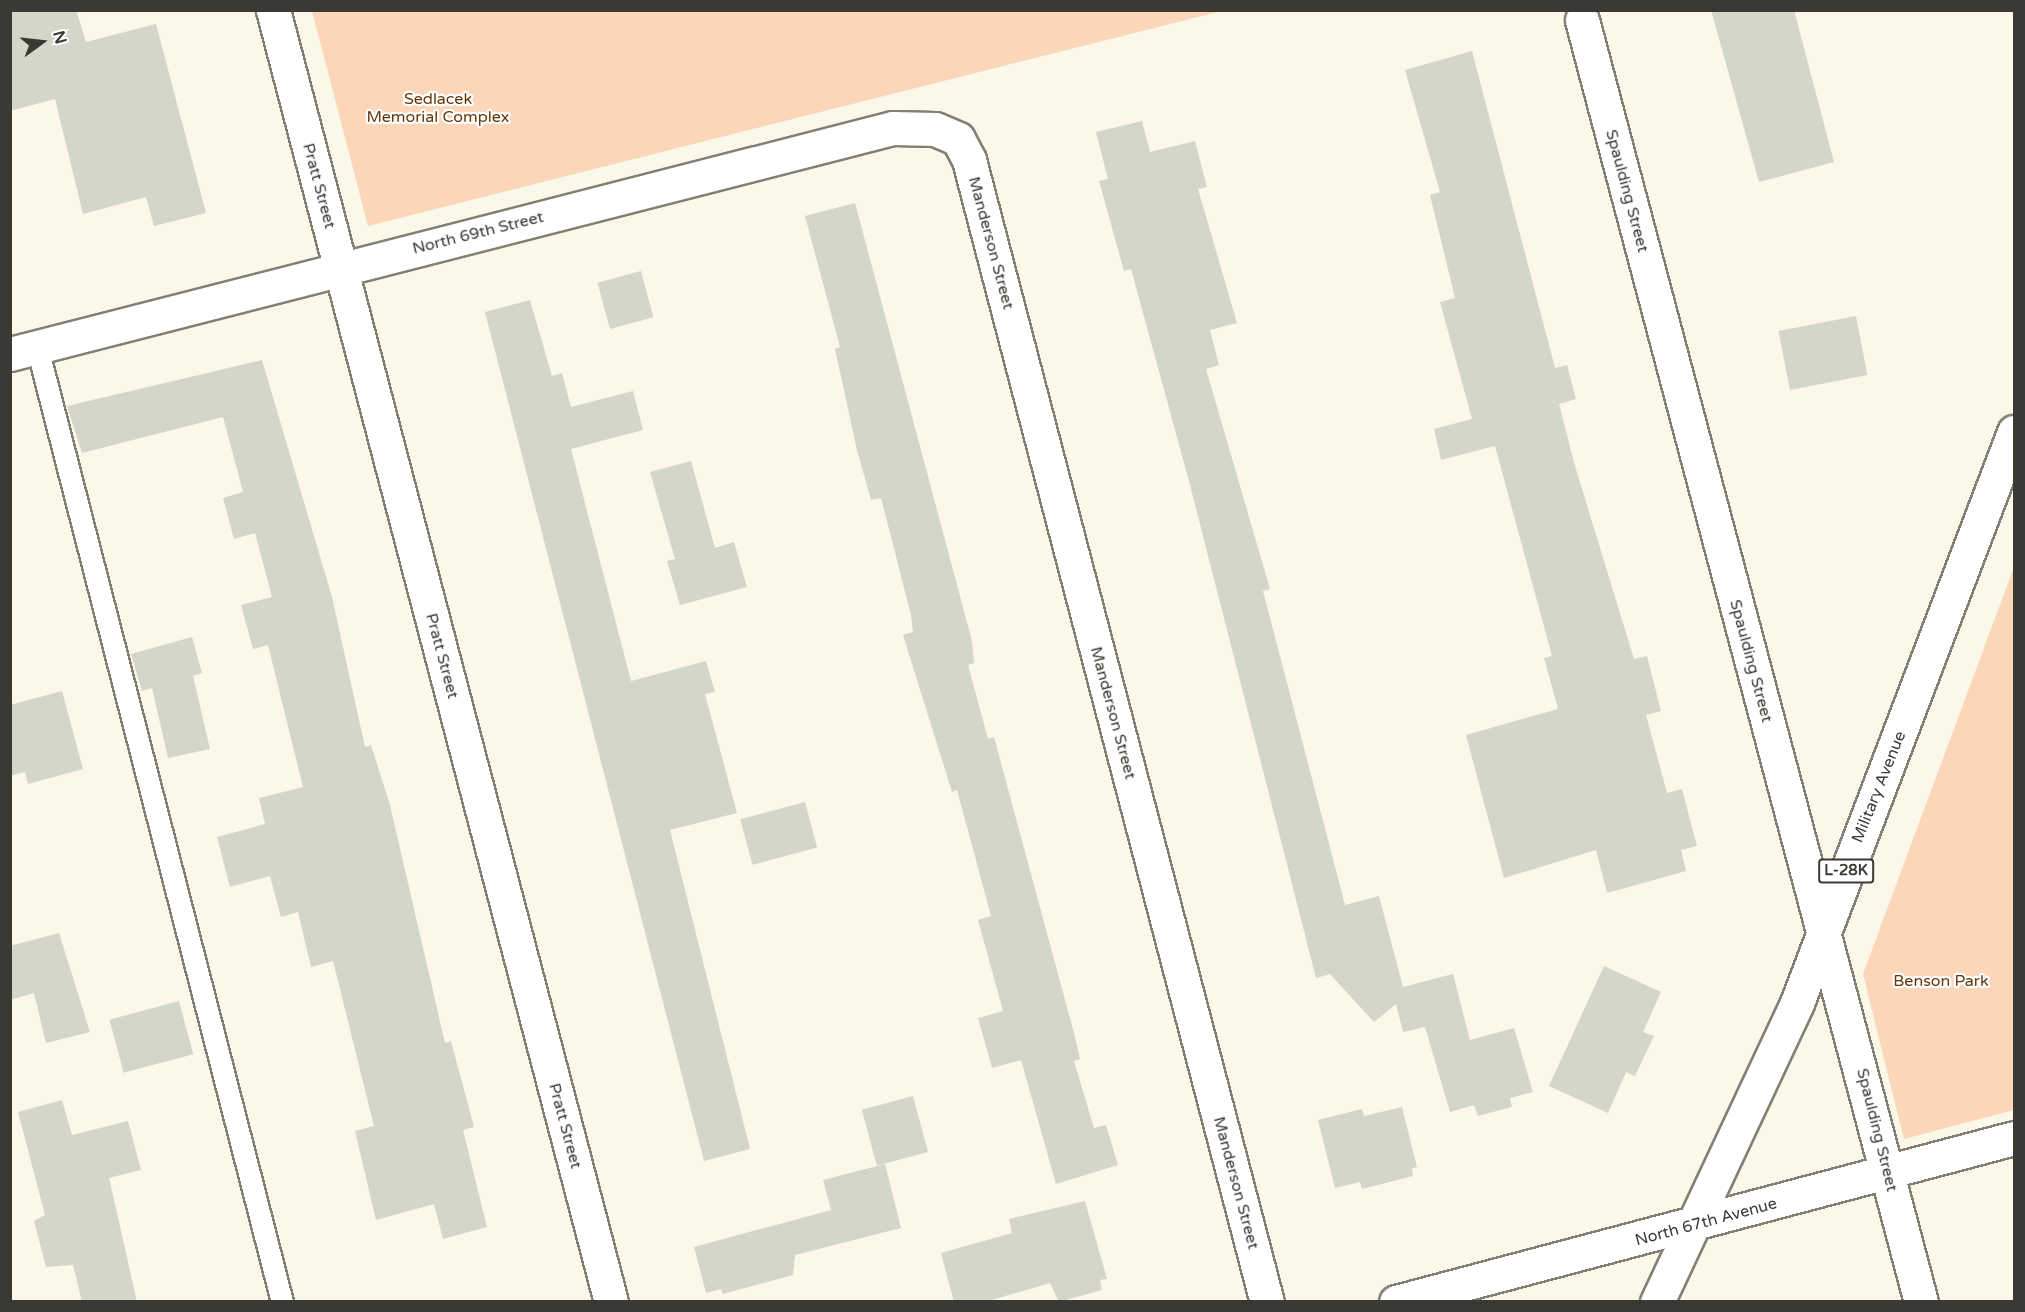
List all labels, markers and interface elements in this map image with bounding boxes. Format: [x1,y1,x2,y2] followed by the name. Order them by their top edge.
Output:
[12,12,72,72] north arrow
[48,29,71,46] text: N
[367,89,509,127] park label: Sedlacek Memorial Complex
[1601,128,1653,254] street label: Spaulding Street
[298,141,340,231] street label: Pratt Street
[964,175,1018,311] street label: Manderson Street
[411,207,545,259] street label: North 69th Street
[1725,598,1777,724] street label: Spaulding Street
[421,611,463,701] street label: Pratt Street
[1086,645,1140,781] street label: Manderson Street
[1848,728,1910,846] street label: Military Avenue
[1818,859,1874,883] road number: L-28K
[1893,971,1989,991] park label: Benson Park
[1852,1066,1902,1194] street label: Spaulding Street
[544,1081,586,1171] street label: Pratt Street
[1209,1115,1263,1251] street label: Manderson Street
[1633,1194,1779,1250] street label: North 67th Avenue

